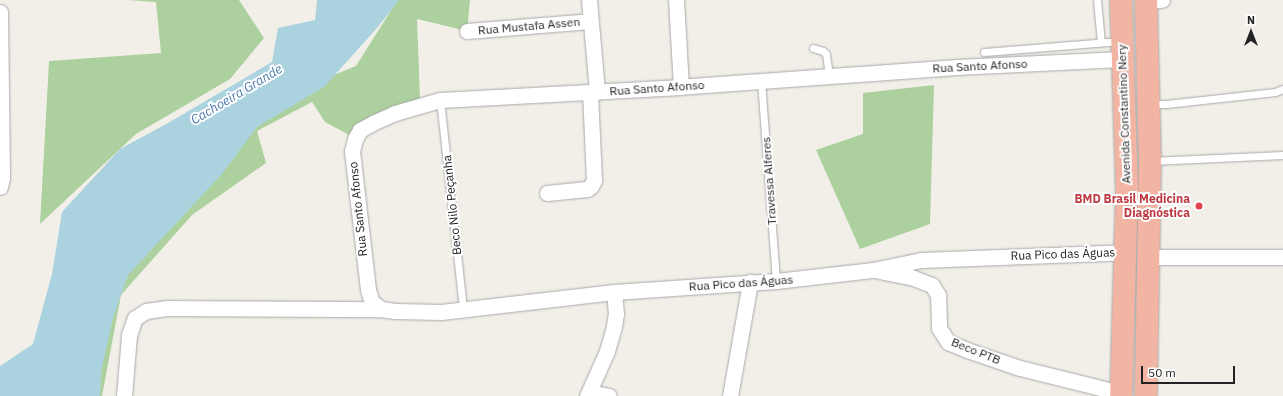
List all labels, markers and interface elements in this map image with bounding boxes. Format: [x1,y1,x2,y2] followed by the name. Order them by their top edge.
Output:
[1231,12,1271,52] north arrow
[1247,13,1255,27] text: N
[477,14,581,38] street label: Rua Mustafa Assen
[1114,44,1134,184] street label: Avenida Constantino Nery
[932,56,1028,76] street label: Rua Santo Afonso
[189,62,285,128] water label: Cachoeira Grande
[609,77,705,99] street label: Rua Santo Afonso
[759,136,779,226] street label: Travessa Alferes
[440,154,464,256] street label: Beco Nilo Peçanha
[346,161,370,257] street label: Rua Santo Afonso
[1075,192,1190,220] place label: BMD Brasil Medicina Diagnóstica
[1193,200,1205,212] marker: BMD Brasil Medicina Diagnóstica
[1010,245,1116,263] street label: Rua Pico das Águas
[688,272,794,294] street label: Rua Pico das Águas
[949,335,1003,367] street label: Beco PTB
[1143,358,1237,384] scale bar
[1148,365,1176,380] text: 50 m

